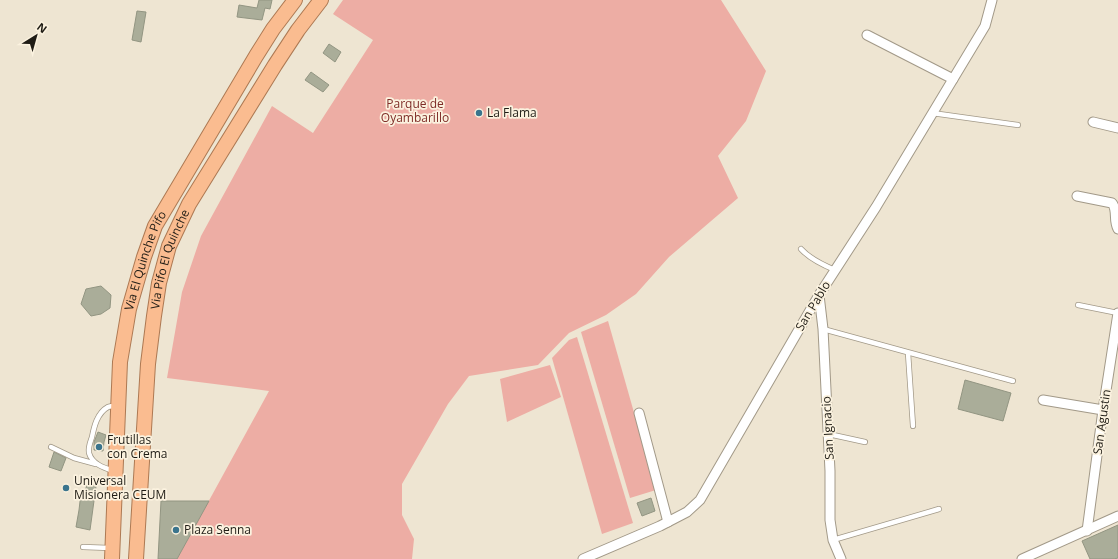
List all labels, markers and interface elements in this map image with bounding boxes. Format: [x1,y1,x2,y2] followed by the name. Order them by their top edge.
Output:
[16,16,56,56] north arrow
[34,19,50,36] text: N
[381,95,449,126] park label: Parque de Oyambarillo
[487,104,537,121] place label: La Flama
[474,108,484,118] marker: La Flama
[146,206,193,310] street label: Via Pifo El Quinche
[120,207,170,312] street label: Via El Quinche Pifo
[791,278,834,334] street label: San Pablo
[1089,388,1114,456] street label: San Agustin
[817,396,838,460] street label: San Ignacio
[107,431,167,462] place label: Frutillas con Crema
[94,442,104,452] marker: Frutillas con Crema
[74,472,166,503] place label: Universal Misionera CEUM
[61,483,71,493] marker: Universal Misionera CEUM
[184,521,251,538] place label: Plaza Senna
[171,525,181,535] marker: Plaza Senna

